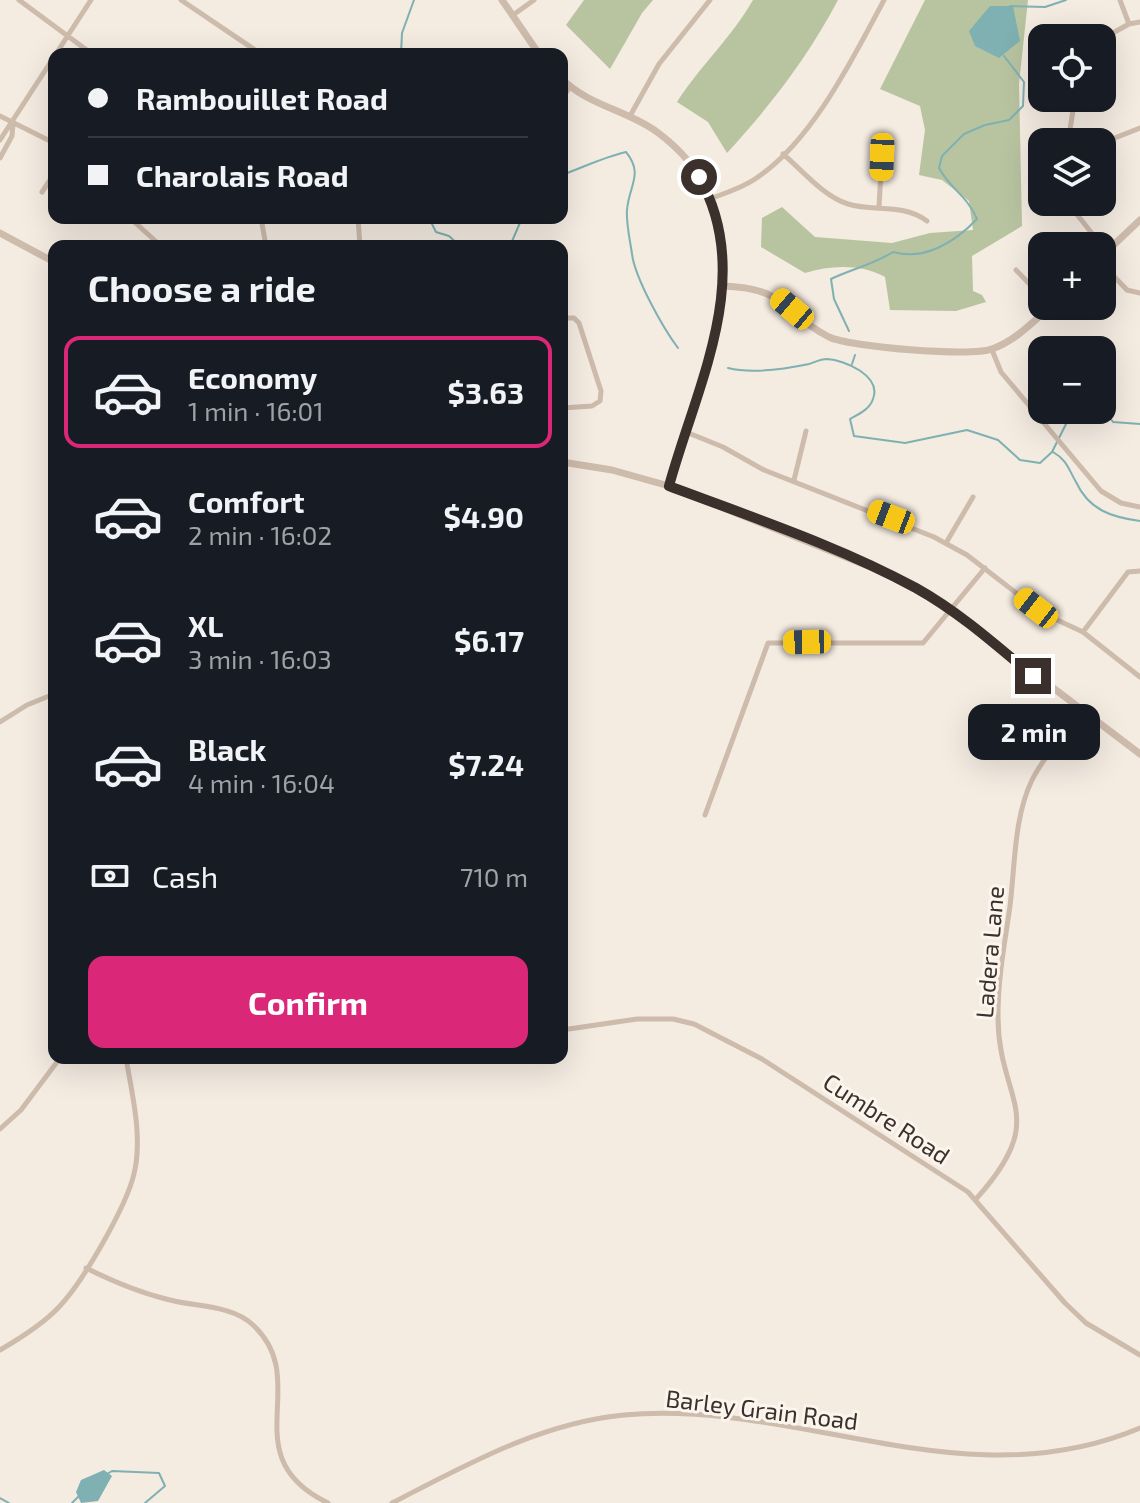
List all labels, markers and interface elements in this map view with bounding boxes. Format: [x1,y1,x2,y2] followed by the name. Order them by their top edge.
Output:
[1028,24,1116,424] map controls
[1028,24,1116,112] button: locate
[136,80,388,116] text: Rambouillet Road
[1028,128,1116,216] button: layers
[869,133,895,181] car
[136,157,349,193] text: Charolais Road
[681,159,717,195] route start
[1028,232,1116,320] button: +
[88,266,316,309] text: Choose a ride
[766,284,818,334] car
[1028,336,1116,424] button: −
[92,356,164,428] icon: car
[188,359,317,395] text: Economy
[448,374,524,410] text: $3.63
[188,395,324,426] text: 1 min · 16:01
[92,480,164,552] icon: car
[188,483,305,519] text: Comfort
[864,497,918,537] car
[444,498,524,534] text: $4.90
[188,519,332,550] text: 2 min · 16:02
[1010,584,1062,632] car
[92,604,164,676] icon: car
[188,607,223,643] text: XL
[454,622,524,658] text: $6.17
[783,630,831,654] car
[188,643,332,674] text: 3 min · 16:03
[1015,658,1051,694] route end
[967,704,1099,760] callout: 2 min
[1001,716,1067,747] text: 2 min
[92,728,164,800] icon: car
[188,731,266,767] text: Black
[448,746,524,782] text: $7.24
[188,767,335,798] text: 4 min · 16:04
[88,854,132,898] icon: cash
[152,858,218,894] text: Cash
[460,861,528,892] text: 710 m
[969,885,1009,1019] street label: Ladera Lane
[88,956,528,1048] button: Confirm
[818,1066,956,1170] street label: Cumbre Road
[664,1383,860,1435] street label: Barley Grain Road

